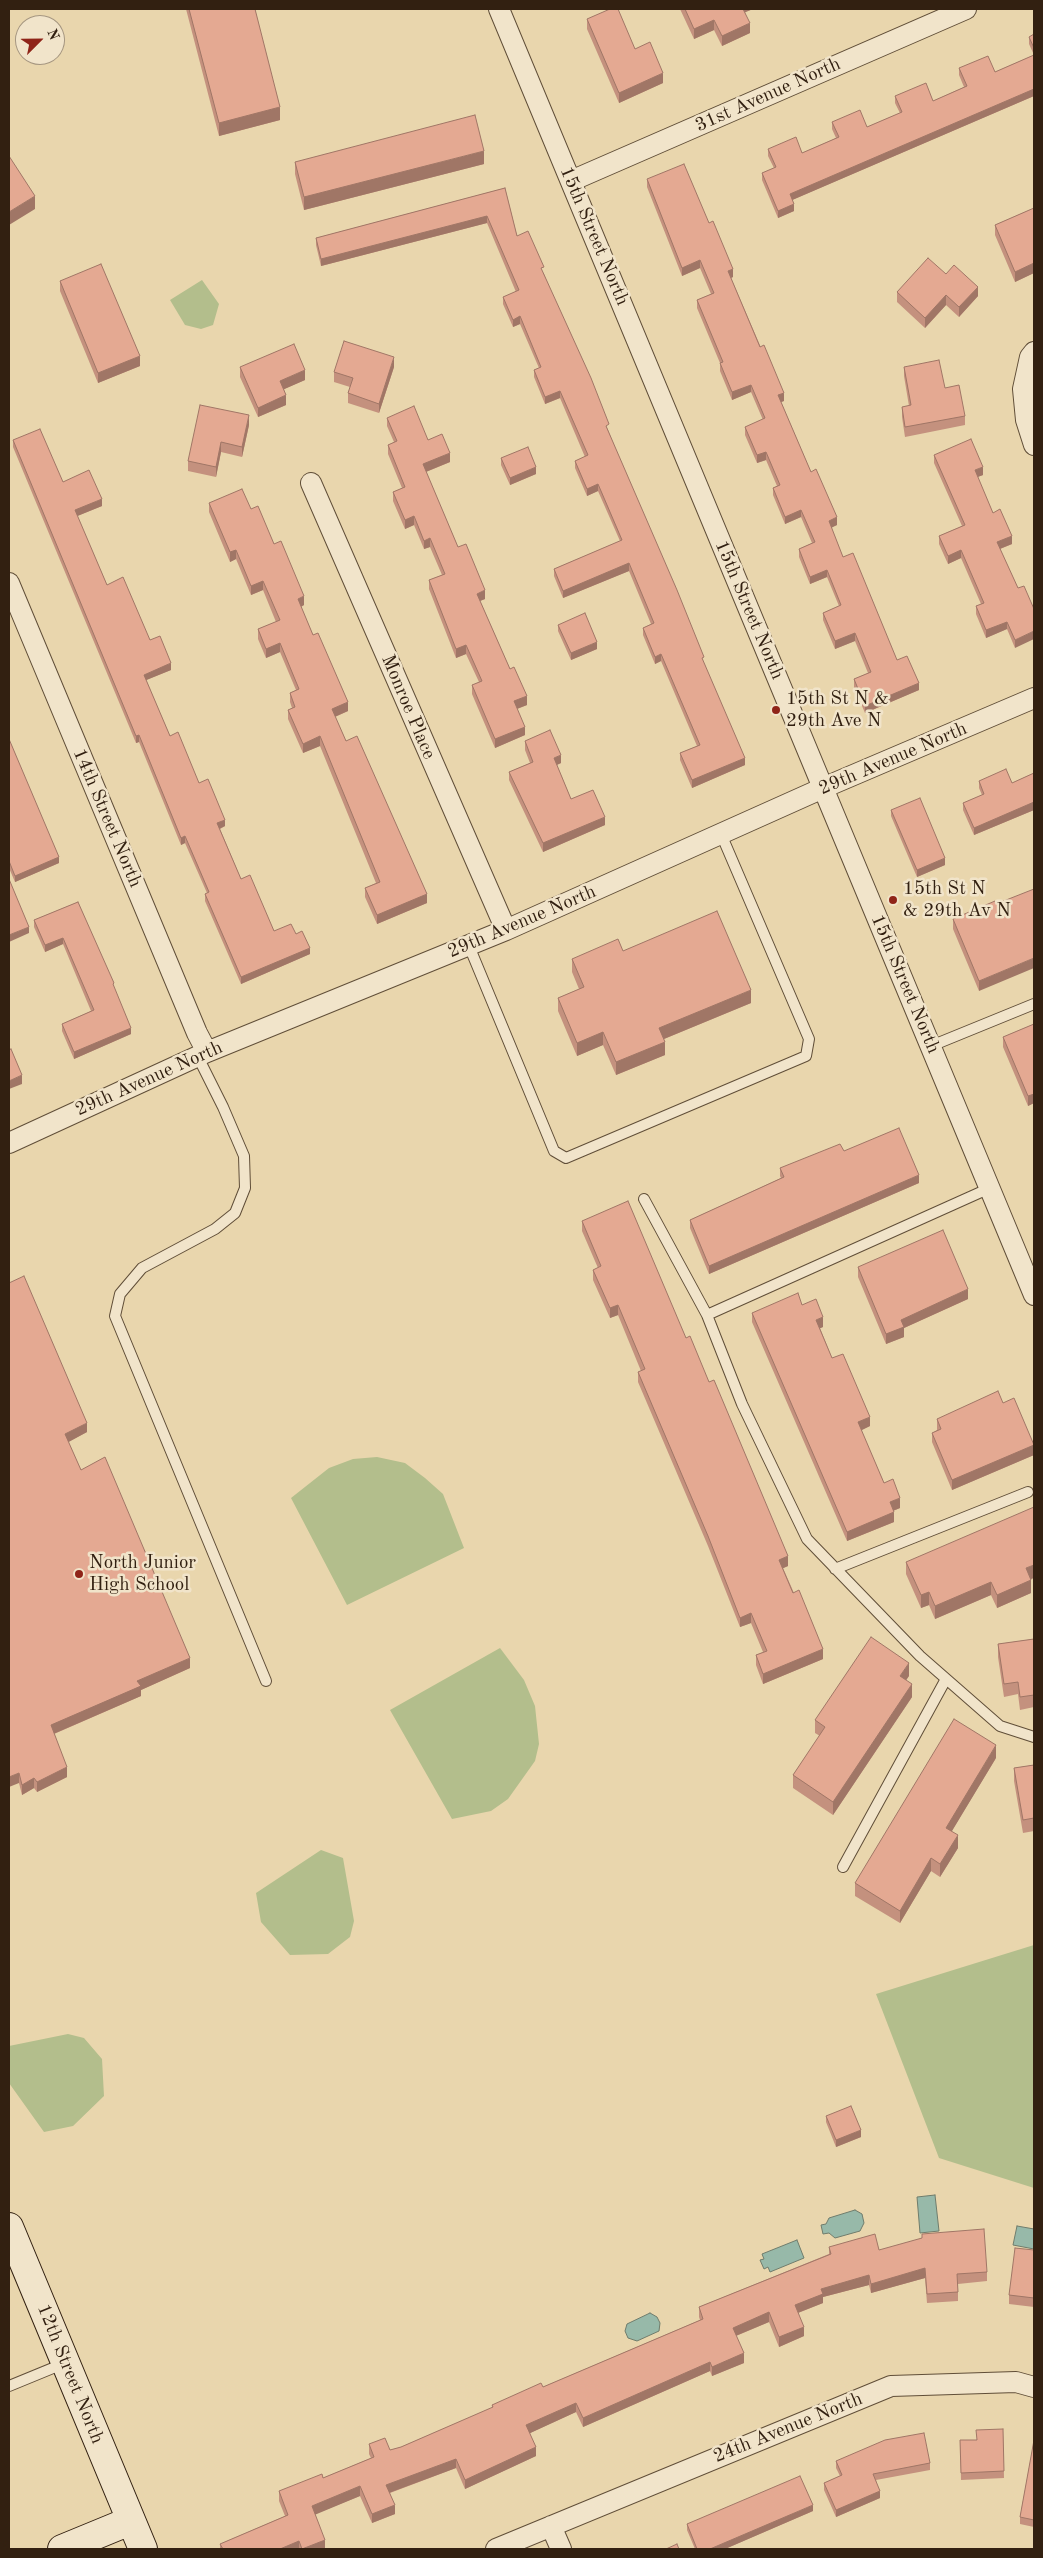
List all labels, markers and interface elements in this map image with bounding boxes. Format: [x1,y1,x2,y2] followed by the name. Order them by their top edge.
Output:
[15,15,65,65] north arrow
[44,27,61,42] text: N
[692,53,844,137] street label: 31st Avenue North
[554,163,634,309] street label: 15th Street North
[709,537,789,683] street label: 15th Street North
[376,651,440,763] street label: Monroe Place
[786,688,889,732] place label: 15th St N & 29th Ave N
[770,704,782,716] marker: 15th St N & 29th Ave N
[815,717,971,801] street label: 29th Avenue North
[67,745,147,891] street label: 14th Street North
[903,878,1011,922] place label: 15th St N & 29th Av N
[444,880,600,964] street label: 29th Avenue North
[887,894,899,906] marker: 15th St N & 29th Av N
[865,911,945,1057] street label: 15th Street North
[72,1036,226,1122] street label: 29th Avenue North
[89,1552,196,1596] place label: North Junior High School
[73,1568,85,1580] marker: North Junior High School
[32,2301,108,2447] street label: 12th Street North
[710,2388,866,2468] street label: 24th Avenue North

